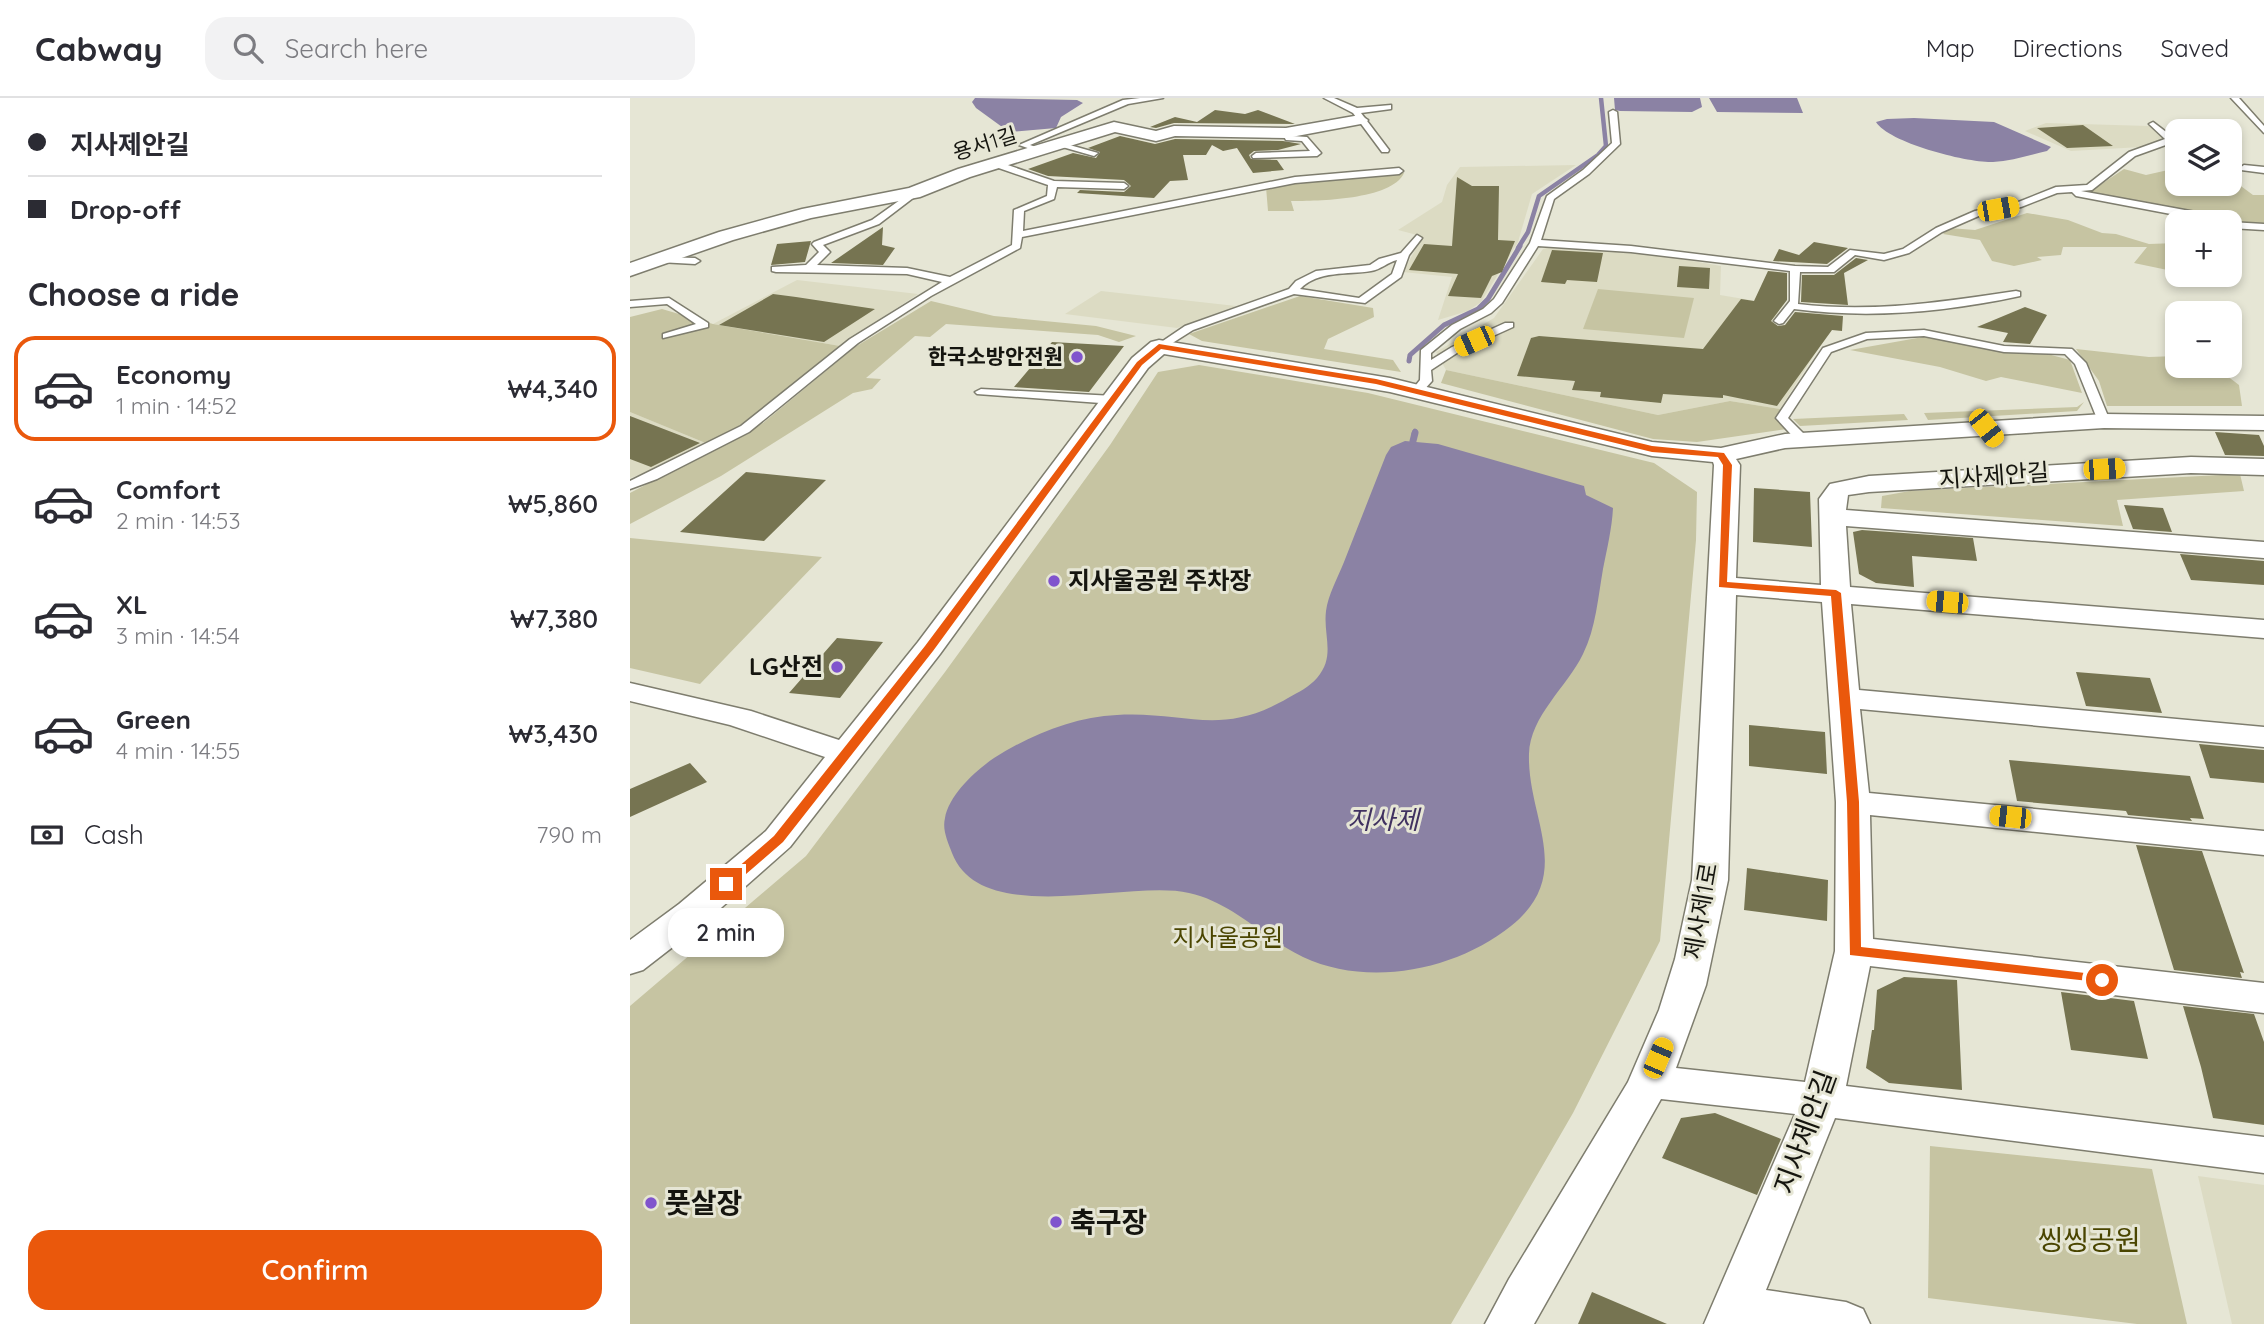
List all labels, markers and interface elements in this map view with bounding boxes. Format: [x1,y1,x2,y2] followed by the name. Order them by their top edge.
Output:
[205,17,695,80] search box
[35,28,163,69] text: Cabway
[229,29,267,67] icon: search
[285,32,428,65] text: Search here
[1926,33,1975,63] text: Map
[2013,33,2123,63] text: Directions
[2161,33,2229,63] text: Saved
[2165,119,2242,378] map controls
[2165,119,2242,196] button: layers
[949,121,1020,165] street label: 용서1길
[70,128,190,161] text: 지사제안길
[70,193,181,226] text: Drop-off
[1976,195,2021,223] car
[2165,210,2242,287] button: +
[28,274,240,314] text: Choose a ride
[2165,301,2242,378] button: −
[1451,323,1498,359] car
[928,343,1063,369] place label: 한국소방안전원
[1069,349,1085,365] marker: 한국소방안전원
[32,357,95,420] icon: car
[116,358,231,391] text: Economy
[508,372,598,405] text: ₩4,340
[116,391,237,420] text: 1 min · 14:52
[1965,405,2008,451] car
[1938,456,2050,494] street label: 지사제안길
[2083,457,2126,481] car
[32,472,95,535] icon: car
[116,473,221,506] text: Comfort
[508,487,598,520] text: ₩5,860
[116,506,240,535] text: 2 min · 14:53
[1068,565,1251,595] place label: 지사울공원 주차장
[1046,573,1062,589] marker: 지사울공원 주차장
[32,587,95,650] icon: car
[116,588,148,621] text: XL
[1926,590,1969,614] car
[510,602,598,635] text: ₩7,380
[116,621,240,650] text: 3 min · 14:54
[749,651,823,681] place label: LG산전
[829,659,845,675] marker: LG산전
[32,702,95,765] icon: car
[116,703,191,736] text: Green
[509,717,598,750] text: ₩3,430
[116,736,240,765] text: 4 min · 14:55
[1347,803,1422,836] water label: 지사제
[1989,804,2032,830] car
[28,816,66,854] icon: cash
[84,818,144,851] text: Cash
[536,820,602,849] text: 790 m
[1677,860,1723,961] street label: 제사제1로
[710,868,742,900] route end
[668,908,784,958] callout: 2 min
[696,918,756,947] text: 2 min
[1173,922,1283,952] park label: 지사울공원
[2086,964,2118,996] route start
[1641,1035,1676,1081] car
[1766,1065,1843,1198] street label: 지사제안길
[665,1185,742,1220] place label: 풋살장
[643,1195,659,1211] marker: 풋살장
[1070,1204,1147,1239] place label: 축구장
[1048,1214,1064,1230] marker: 축구장
[2037,1222,2141,1257] park label: 씽씽공원
[28,1230,602,1310] button: Confirm

